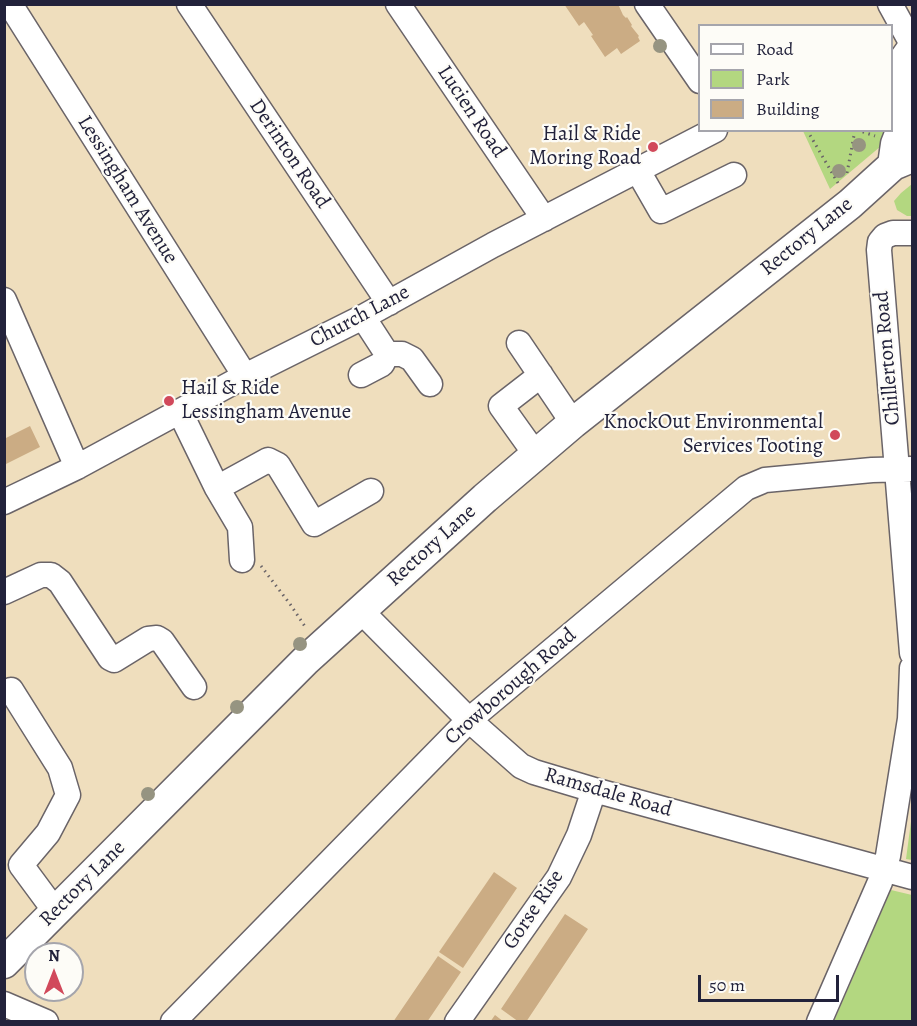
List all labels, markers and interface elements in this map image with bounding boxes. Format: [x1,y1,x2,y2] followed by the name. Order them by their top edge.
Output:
[698,24,893,132] legend
[756,37,793,61] text: Road
[431,61,511,163] street label: Lucien Road
[756,67,790,91] text: Park
[243,95,335,213] street label: Derinton Road
[756,97,820,121] text: Building
[71,111,183,269] street label: Lessingham Avenue
[529,122,641,172] place label: Hail & Ride Moring Road
[646,140,660,154] marker: Hail & Ride Moring Road
[756,192,858,282] street label: Rectory Lane
[306,280,414,354] street label: Church Lane
[870,290,906,426] street label: Chillerton Road
[181,376,351,426] place label: Hail & Ride Lessingham Avenue
[162,394,176,408] marker: Hail & Ride Lessingham Avenue
[603,410,823,460] place label: KnockOut Environmental Services Tooting
[828,428,842,442] marker: KnockOut Environmental Services Tooting
[382,499,482,593] street label: Rectory Lane
[440,623,582,751] street label: Crowborough Road
[541,763,675,823] street label: Ramsdale Road
[35,836,131,932] street label: Rectory Lane
[498,865,570,955] street label: Gorse Rise
[24,942,84,1002] north arrow
[48,945,60,967] text: N
[701,963,842,1001] scale bar
[709,973,745,997] text: 50 m

